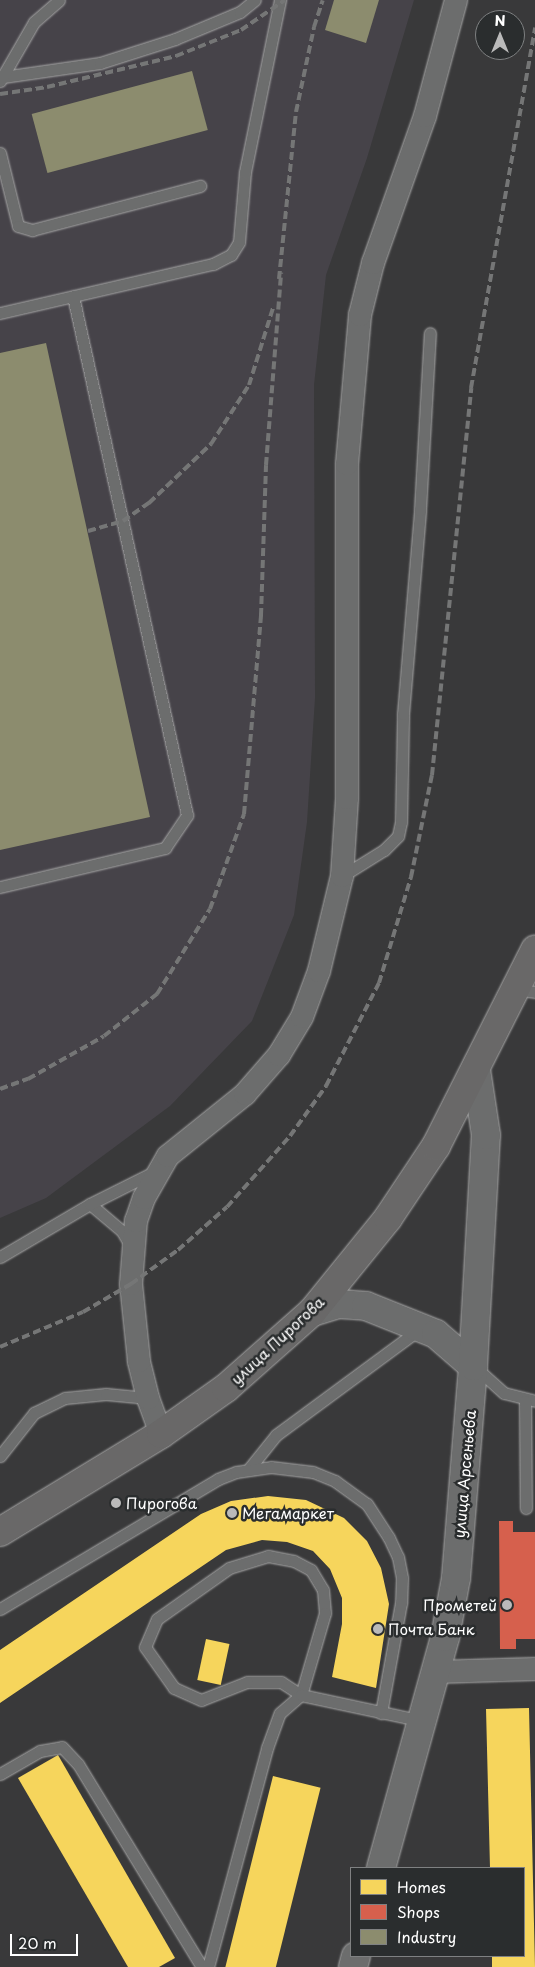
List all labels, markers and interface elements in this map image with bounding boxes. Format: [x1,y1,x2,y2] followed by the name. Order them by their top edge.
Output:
[475,10,525,60] north arrow
[494,10,506,31] text: N
[227,1292,327,1388] street label: улица Пирогова
[449,1409,479,1539] street label: улица Арсеньева
[126,1494,197,1512] place label: Пирогова
[110,1497,122,1509] marker: Пирогова
[242,1504,334,1522] place label: Мегамаркет
[226,1507,238,1519] marker: Мегамаркет
[423,1596,497,1614] place label: Прометей
[501,1599,513,1611] marker: Прометей
[388,1620,475,1638] place label: Почта Банк
[372,1623,384,1635] marker: Почта Банк
[350,1867,525,1957] legend
[397,1875,446,1898] text: Homes
[397,1900,440,1923] text: Shops
[12,1924,80,1956] scale bar
[397,1925,456,1948] text: Industry
[18,1931,57,1954] text: 20 m

